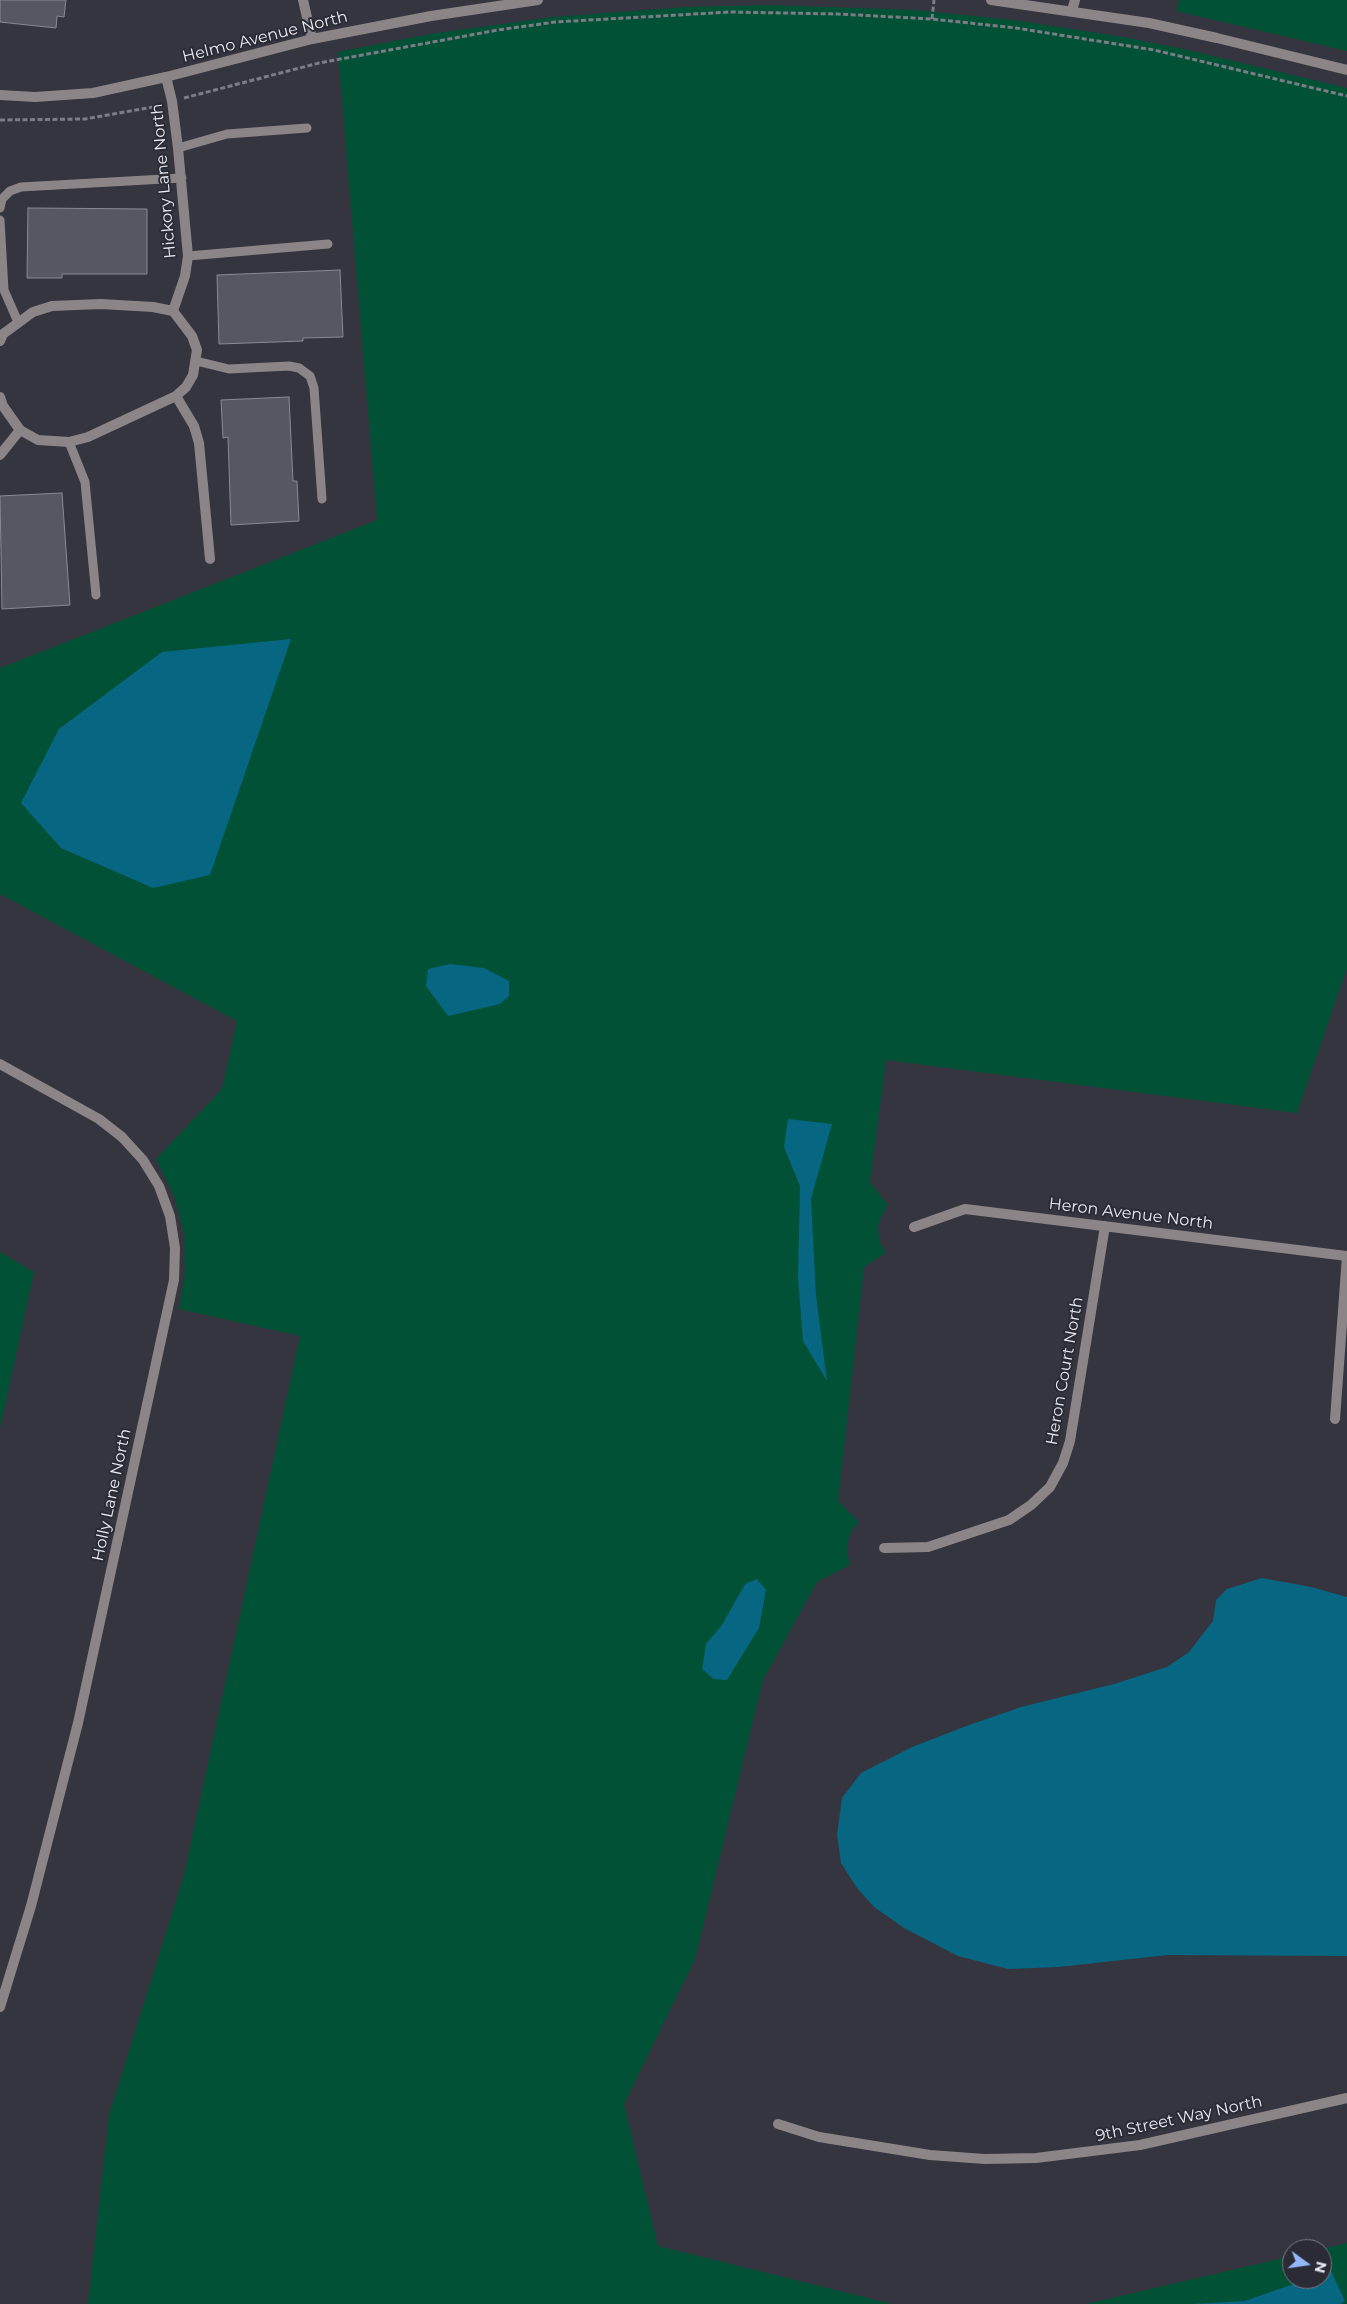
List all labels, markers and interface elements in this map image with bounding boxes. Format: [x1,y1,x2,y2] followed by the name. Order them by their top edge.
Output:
[180,7,350,67] street label: Helmo Avenue North
[148,103,180,259] street label: Hickory Lane North
[1048,1194,1214,1234] street label: Heron Avenue North
[1043,1295,1087,1447] street label: Heron Court North
[89,1427,135,1563] street label: Holly Lane North
[1094,2092,1264,2146] street label: 9th Street Way North
[1282,2239,1332,2289] north arrow
[1310,2260,1331,2275] text: N

